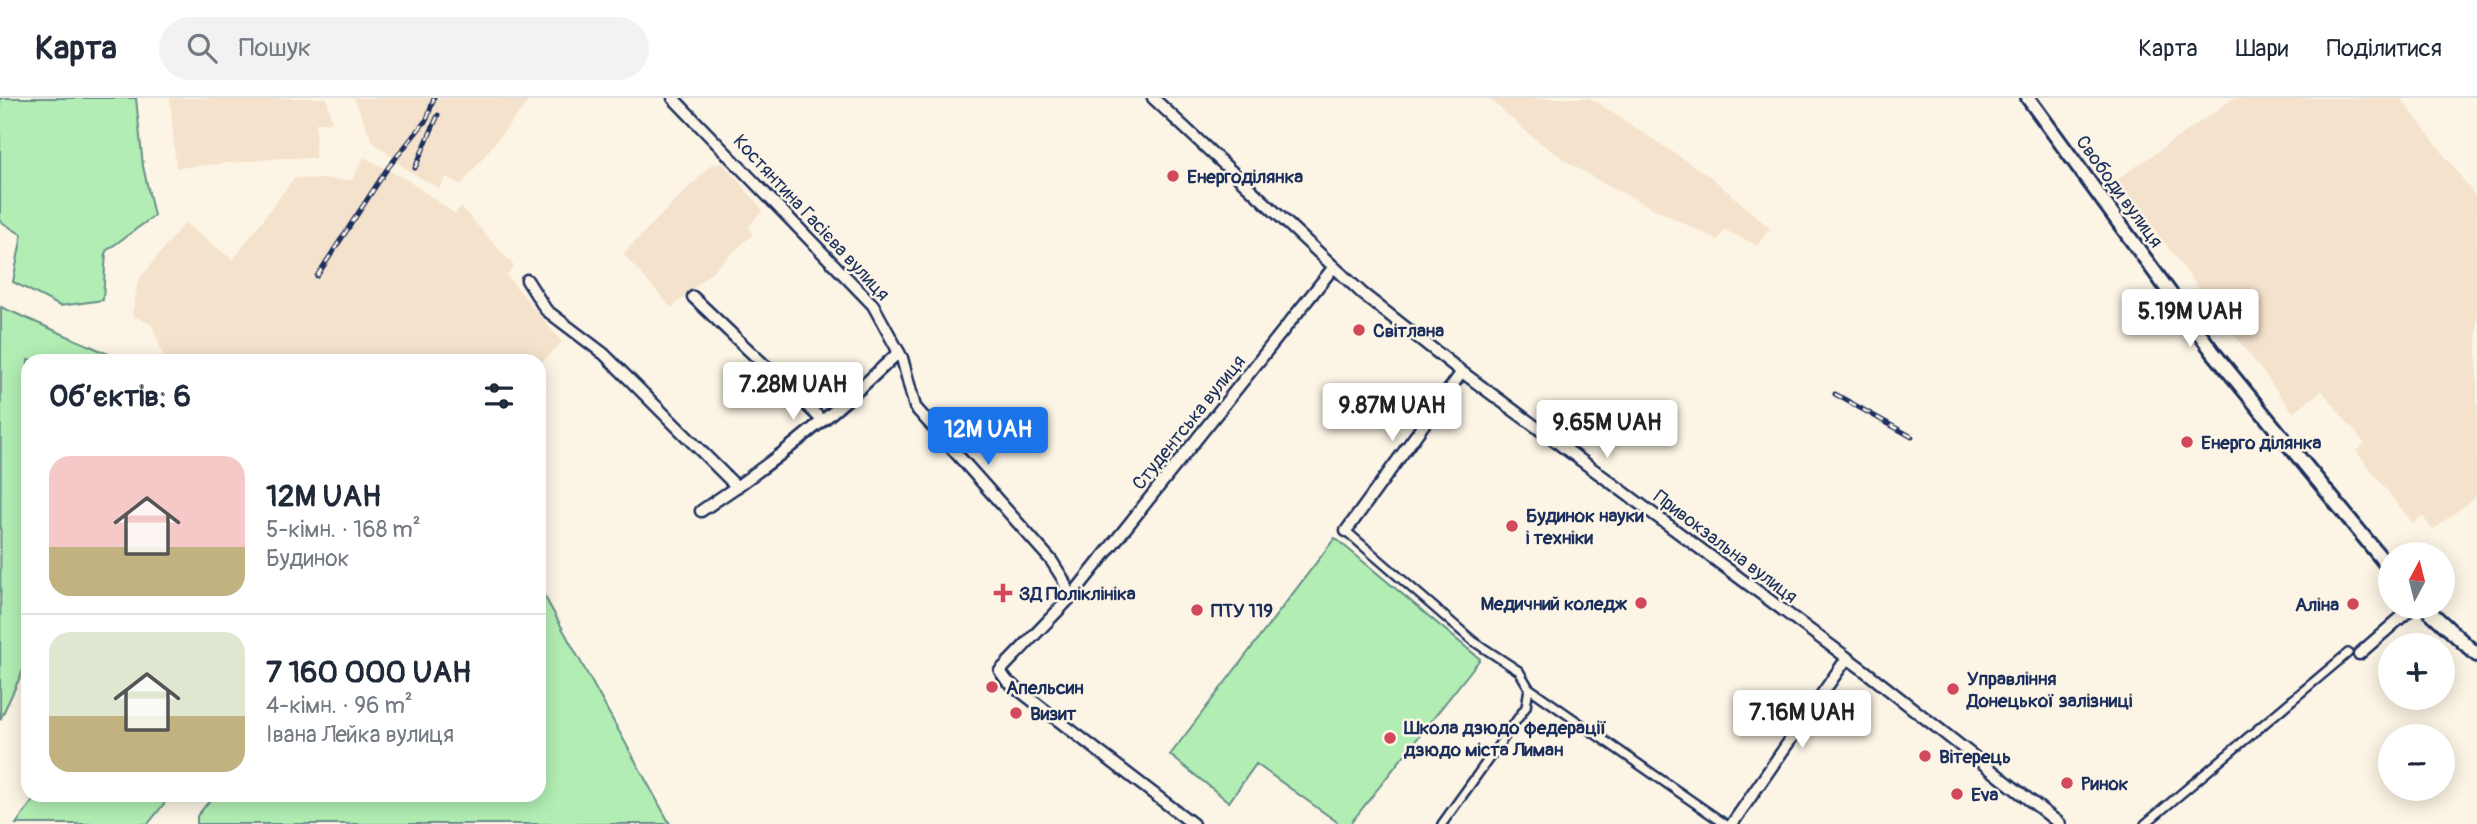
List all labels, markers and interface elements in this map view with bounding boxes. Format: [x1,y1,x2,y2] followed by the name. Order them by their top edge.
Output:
[159,17,649,80] search box
[35,28,117,69] text: Карта
[183,29,221,67] icon: search
[239,32,311,64] text: Пошук
[2138,34,2198,63] text: Карта
[2236,34,2289,63] text: Шари
[2327,34,2442,63] text: Поділитися
[728,129,895,306] street label: Костянтина Гасієва вулиця
[2070,131,2168,253] street label: Свободи вулиця
[1187,165,1303,189] place label: Енергоділянка
[1165,168,1181,184] marker: Енергоділянка
[2110,289,2270,349] pin: 5.19M UAH
[2138,297,2242,326] text: 5.19M UAH
[1373,319,1444,343] place label: Світлана
[1351,322,1367,338] marker: Світлана
[1127,350,1251,495] street label: Студентська вулиця
[713,362,873,422] pin: 7.28M UAH
[739,370,847,399] text: 7.28M UAH
[480,377,518,415] icon: filters
[49,378,191,415] text: Об’єктів: 6
[1312,384,1472,443] pin: 9.87M UAH
[1339,391,1445,420] text: 9.87M UAH
[1527,400,1687,460] pin: 9.65M UAH
[923,408,1053,467] pin: 12M UAH
[1553,408,1662,437] text: 9.65M UAH
[944,415,1032,444] text: 12M UAH
[2201,431,2321,455] place label: Енерго ділянка
[2179,434,2195,450] marker: Енерго ділянка
[266,478,381,515] text: 12M UAH
[105,484,189,568] icon: home
[1649,485,1802,609] street label: Привокзальна вулиця
[1526,504,1644,550] place label: Будинок науки і техніки
[266,515,421,544] text: 5-кімн. · 168 m²
[1504,518,1520,534] marker: Будинок науки і техніки
[2378,542,2455,620] north arrow
[2378,542,2455,801] map controls
[266,544,349,573] text: Будинок
[1019,582,1136,606] place label: ЗД Поліклініка
[993,583,1013,603] marker: ЗД Поліклініка
[1480,592,1628,616] place label: Медичний коледж
[2295,593,2339,617] place label: Аліна
[1633,595,1649,611] marker: Медичний коледж
[2345,596,2361,612] marker: Аліна
[1211,599,1273,623] place label: ПТУ 119
[1189,602,1205,618] marker: ПТУ 119
[2378,633,2455,710] button: +
[266,654,471,691] text: 7 160 000 UAH
[105,660,189,744] icon: home
[1966,667,2133,713] place label: Управління Донецької залізниці
[1006,676,1084,700] place label: Апельсин
[984,679,1000,695] marker: Апельсин
[1945,681,1961,697] marker: Управління Донецької залізниці
[1722,690,1882,750] pin: 7.16M UAH
[266,691,413,720] text: 4-кімн. · 96 m²
[1749,698,1855,727] text: 7.16M UAH
[1030,702,1077,726] place label: Визит
[1008,705,1024,721] marker: Визит
[1403,716,1607,762] place label: Школа дзюдо федерації дзюдо міста Лиман
[266,720,454,749] text: Івана Лейка вулиця
[2378,724,2455,801] button: −
[1382,730,1398,746] marker: Школа дзюдо федерації дзюдо міста Лиман
[1939,745,2011,769] place label: Вітерець
[1917,748,1933,764] marker: Вітерець
[2081,772,2129,796] place label: Ринок
[2059,775,2075,791] marker: Ринок
[1971,783,1998,807] place label: Eva
[1949,786,1965,802] marker: Eva

